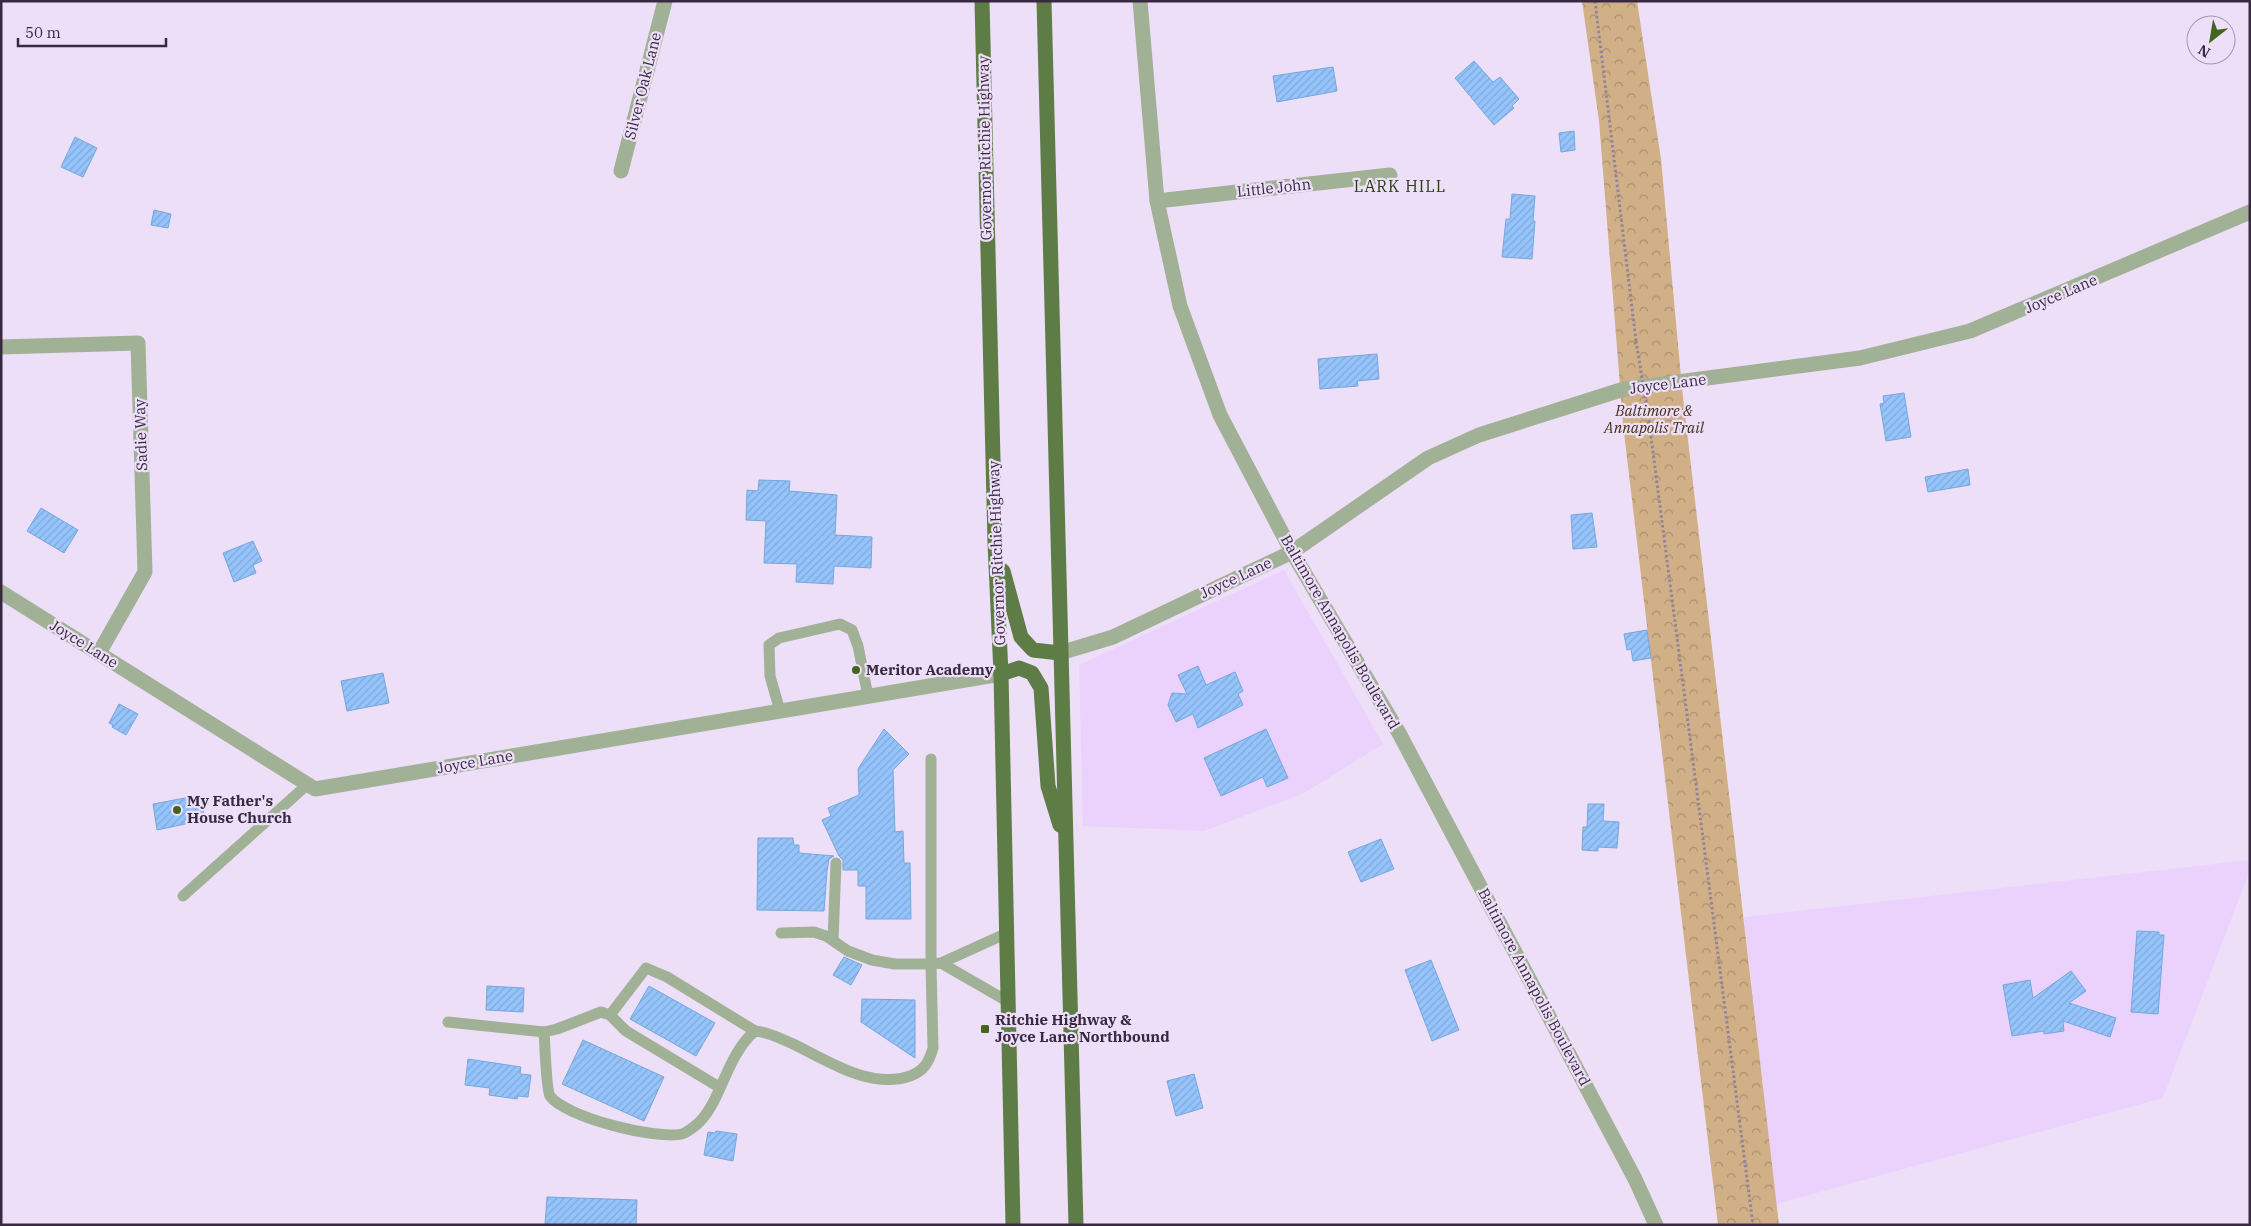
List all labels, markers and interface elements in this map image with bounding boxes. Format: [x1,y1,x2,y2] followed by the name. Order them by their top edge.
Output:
[18,15,165,47] scale bar
[2186,15,2236,65] north arrow
[25,23,61,42] text: 50 m
[620,30,665,142] street label: Silver Oak Lane
[2195,41,2214,62] text: N
[973,55,996,241] street label: Governor Ritchie Highway
[1236,174,1312,201] street label: Little John
[1354,176,1446,196] district label: LARK HILL
[2022,270,2100,317] street label: Joyce Lane
[1629,369,1707,398] street label: Joyce Lane
[130,399,151,471] street label: Sadie Way
[1603,401,1705,437] park label: Baltimore & Annapolis Trail
[984,460,1009,646] street label: Governor Ritchie Highway
[1277,531,1404,732] street label: Baltimore Annapolis Boulevard
[1197,553,1275,602] street label: Joyce Lane
[47,615,122,672] street label: Joyce Lane
[866,660,994,679] place label: Meritor Academy
[850,664,862,676] marker: Meritor Academy
[435,745,514,778] street label: Joyce Lane
[187,791,292,827] place label: My Father's House Church
[171,804,183,816] marker: My Father's House Church
[1474,885,1595,1089] street label: Baltimore Annapolis Boulevard
[995,1010,1170,1046] place label: Ritchie Highway & Joyce Lane Northbound
[979,1023,991,1035] marker: Ritchie Highway & Joyce Lane Northbound

